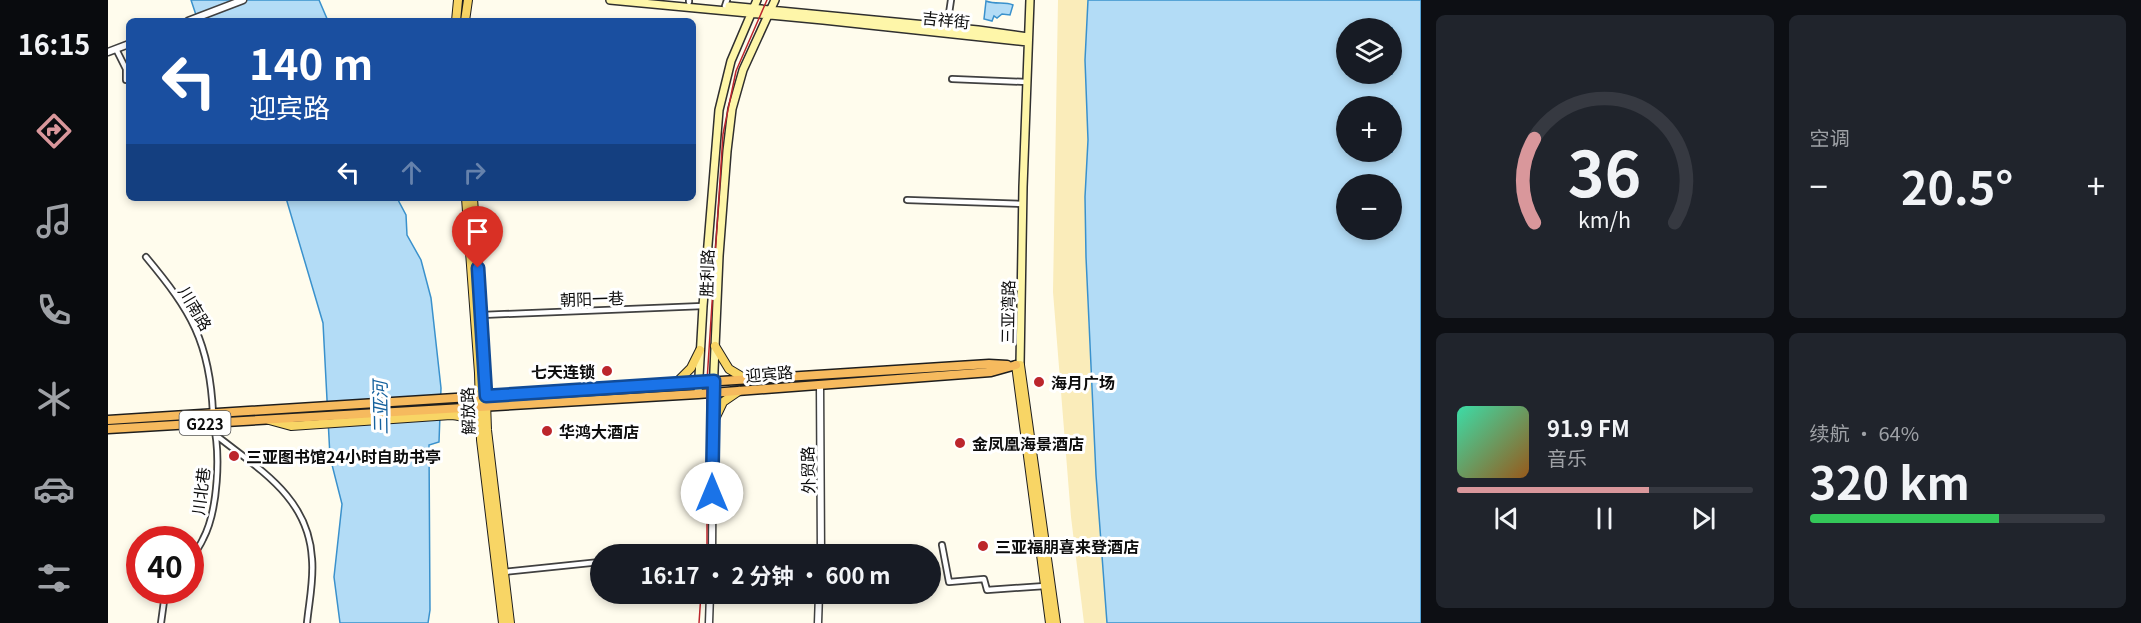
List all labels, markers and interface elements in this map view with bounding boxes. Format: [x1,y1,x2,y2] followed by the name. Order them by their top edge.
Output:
[921,5,971,33] street label: 吉祥街
[1336,18,1402,240] map controls
[1336,18,1402,84] button: layers
[18,24,90,63] text: 16:15
[249,31,373,92] text: 140 m
[150,42,228,120] icon: left
[249,87,330,126] text: 迎宾路
[1336,96,1402,162] button: +
[33,110,75,152] icon: directions
[1810,123,1850,152] text: 空调
[1568,125,1642,215] text: 36
[1901,153,2013,218] text: 20.5°
[332,156,365,189] icon: left
[395,156,428,189] icon: ahead
[458,156,491,189] icon: right
[1810,161,1828,209] text: −
[2087,161,2105,209] text: +
[1336,174,1402,240] button: −
[33,200,75,242] icon: music
[1578,204,1631,235] text: km/h
[452,206,503,268] pin
[461,215,494,248] icon: arrive
[693,249,719,297] street label: 胜利路
[994,280,1020,344] street label: 三亚湾路
[173,281,219,335] street label: 川南路
[560,285,624,311] street label: 朝阳一巷
[33,289,75,331] icon: phone
[531,359,595,383] place label: 七天连锁
[744,359,794,387] street label: 迎宾路
[600,364,614,378] marker: 七天连锁
[1051,370,1115,394] place label: 海月广场
[1032,375,1046,389] marker: 海月广场
[33,378,75,420] icon: climate
[365,378,392,435] water label: 三亚河
[454,387,480,435] street label: 解放路
[180,411,230,435] road number: G223
[1547,411,1630,443] text: 91.9 FM
[1810,418,1919,447] text: 续航 · 64%
[559,419,639,443] place label: 华鸿大酒店
[540,424,554,438] marker: 华鸿大酒店
[972,431,1084,455] place label: 金凤凰海景酒店
[953,436,967,450] marker: 金凤凰海景酒店
[1547,443,1587,472] text: 音乐
[246,444,441,468] place label: 三亚图书馆24小时自助书亭
[795,446,819,494] street label: 外贸路
[1810,448,1970,513] text: 320 km
[227,449,241,463] marker: 三亚图书馆24小时自助书亭
[680,461,744,525] position arrow
[185,466,215,516] street label: 川北巷
[33,468,75,510] icon: car
[1490,502,1523,535] icon: previous
[1588,502,1621,535] icon: pause
[1687,502,1720,535] icon: next
[126,526,204,604] speed limit sign: 40
[995,534,1139,558] place label: 三亚福朋喜来登酒店
[976,539,990,553] marker: 三亚福朋喜来登酒店
[33,557,75,599] icon: filters
[640,558,891,590] text: 16:17 · 2 分钟 · 600 m

